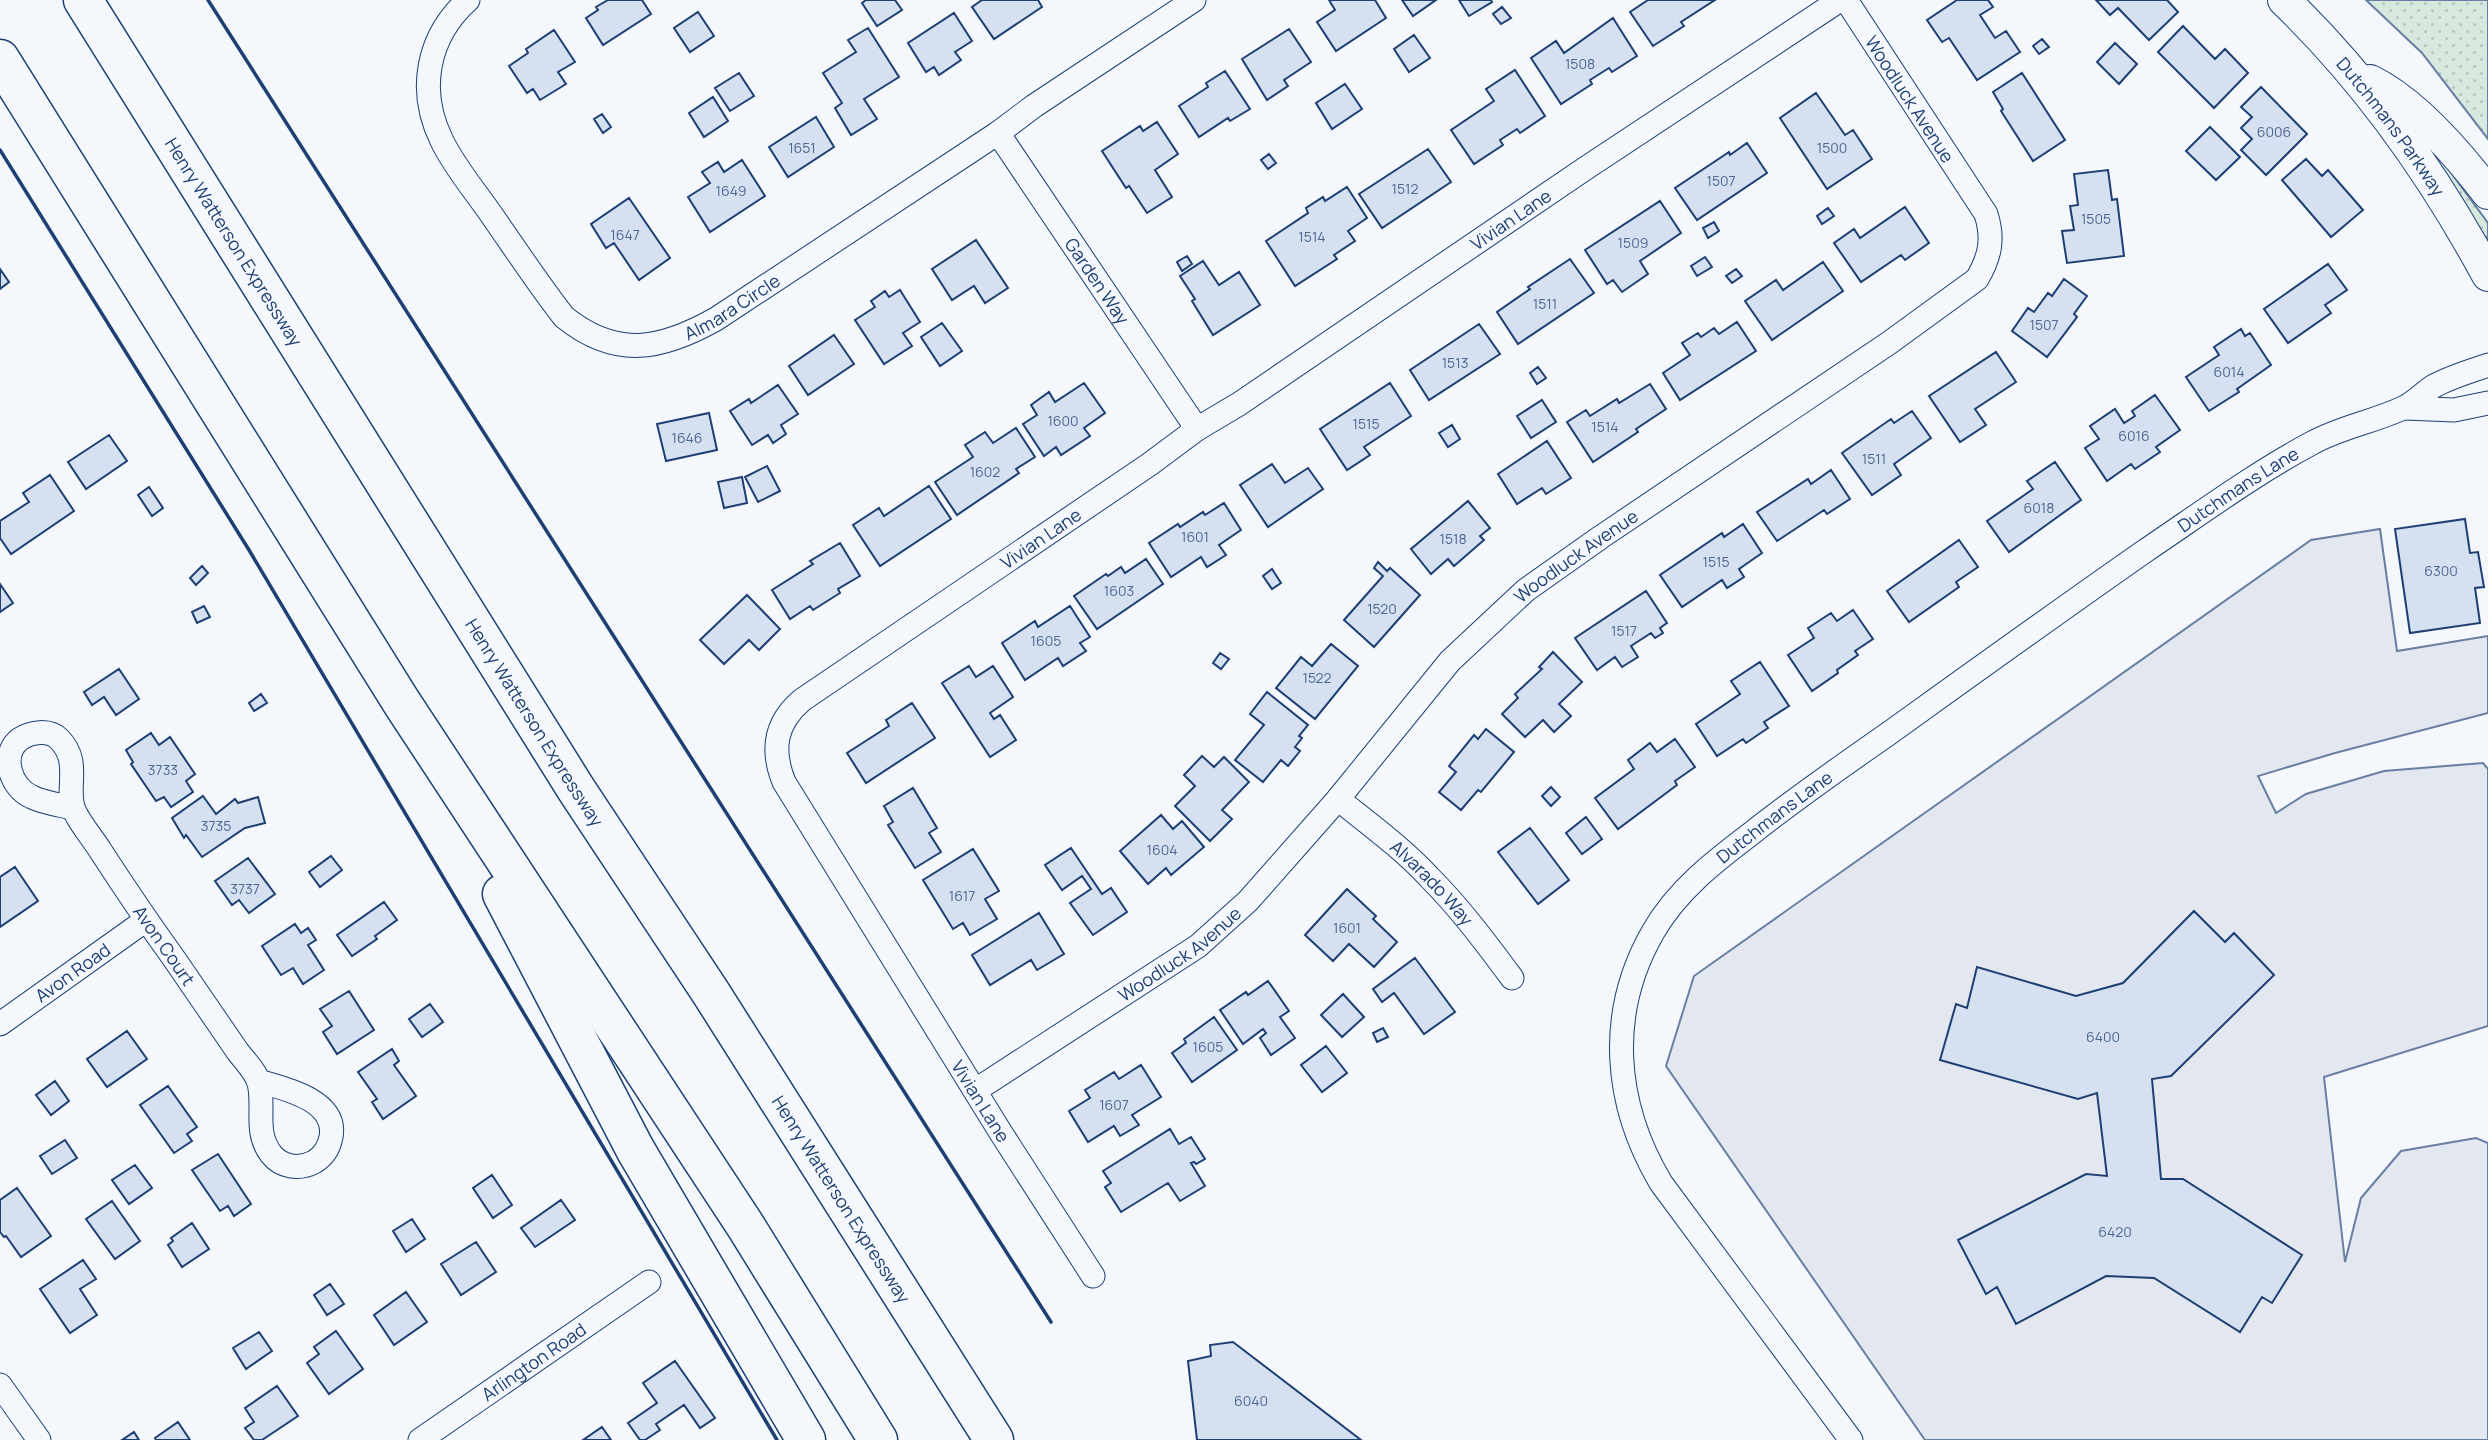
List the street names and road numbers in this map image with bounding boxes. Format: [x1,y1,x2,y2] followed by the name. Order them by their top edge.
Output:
[1860,31,1960,167] street label: Woodluck Avenue
[2332,52,2451,201] street label: Dutchmans Parkway
[160,133,308,351] street label: Henry Watterson Expressway
[1466,183,1556,255] street label: Vivian Lane
[1060,233,1135,329] street label: Garden Way
[680,268,785,345] street label: Almara Circle
[2173,441,2303,537] street label: Dutchmans Lane
[996,502,1086,574] street label: Vivian Lane
[1508,504,1642,608] street label: Woodluck Avenue
[460,614,610,831] street label: Henry Watterson Expressway
[1711,765,1837,868] street label: Dutchmans Lane
[1385,834,1479,931] street label: Alvarado Way
[128,900,201,990] street label: Avon Court
[1113,901,1246,1007] street label: Woodluck Avenue
[30,937,115,1007] street label: Avon Road
[946,1055,1016,1147] street label: Vivian Lane
[767,1091,916,1308] street label: Henry Watterson Expressway
[476,1317,591,1406] street label: Arlington Road

